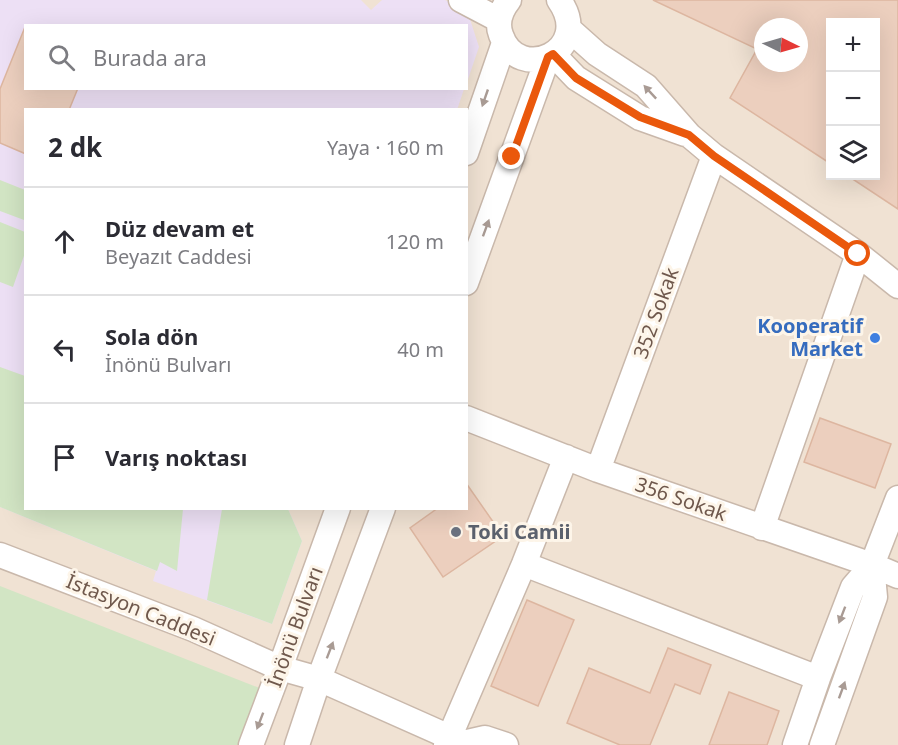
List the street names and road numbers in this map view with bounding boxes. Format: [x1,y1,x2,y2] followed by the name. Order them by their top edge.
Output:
[627,263,685,362] street label: 352 Sokak
[632,470,731,527] street label: 356 Sokak
[260,563,329,691] street label: İnönü Bulvarı
[63,567,220,652] street label: İstasyon Caddesi

